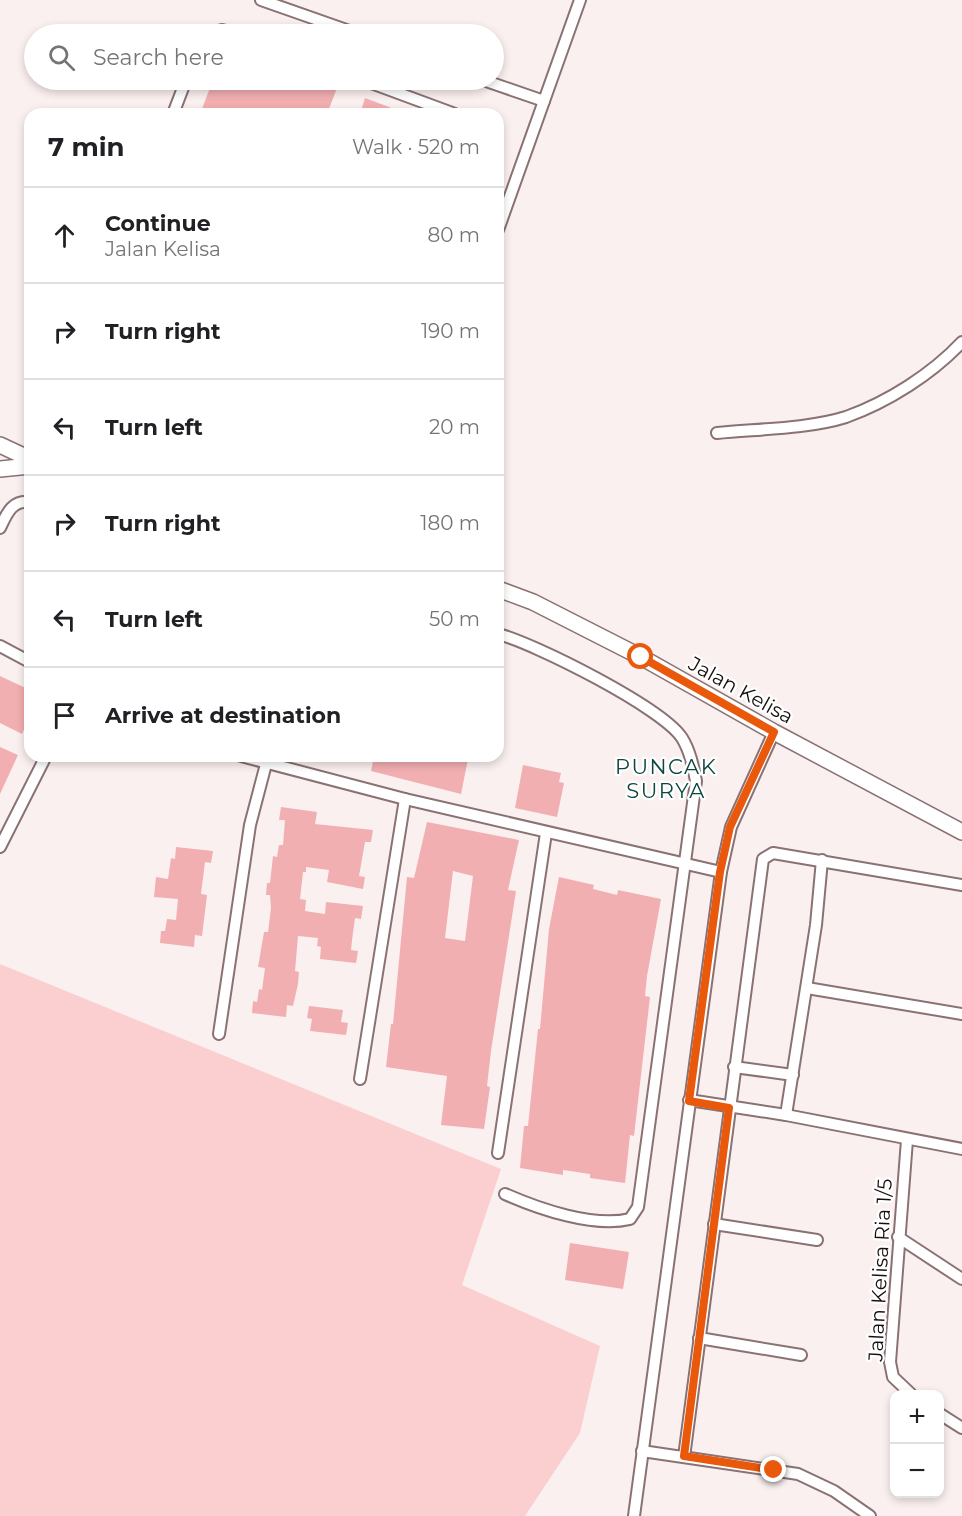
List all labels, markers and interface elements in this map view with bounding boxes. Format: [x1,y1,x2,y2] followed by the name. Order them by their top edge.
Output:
[24,24,504,90] search box
[45,41,78,74] icon: search
[93,44,224,71] text: Search here
[48,131,125,163] text: 7 min
[352,135,480,159] text: Walk · 520 m
[105,210,211,237] text: Continue
[48,219,81,252] icon: ahead
[428,223,480,247] text: 80 m
[105,237,221,261] text: Jalan Kelisa
[48,315,81,348] icon: right
[105,318,220,345] text: Turn right
[421,319,480,343] text: 190 m
[48,411,81,444] icon: left
[105,414,203,441] text: Turn left
[429,415,480,439] text: 20 m
[48,507,81,540] icon: right
[105,510,220,537] text: Turn right
[420,511,480,535] text: 180 m
[48,603,81,636] icon: left
[105,606,203,633] text: Turn left
[429,607,480,631] text: 50 m
[627,643,653,669] route start
[684,651,798,729] street label: Jalan Kelisa
[48,699,81,732] icon: arrive
[105,702,341,729] text: Arrive at destination
[615,754,717,803] district label: PUNCAK SURYA
[863,1178,897,1363] street label: Jalan Kelisa Ria 1/5
[890,1390,944,1498] map controls
[890,1390,944,1444] button: +
[890,1444,944,1498] button: −
[760,1456,786,1482] route end

